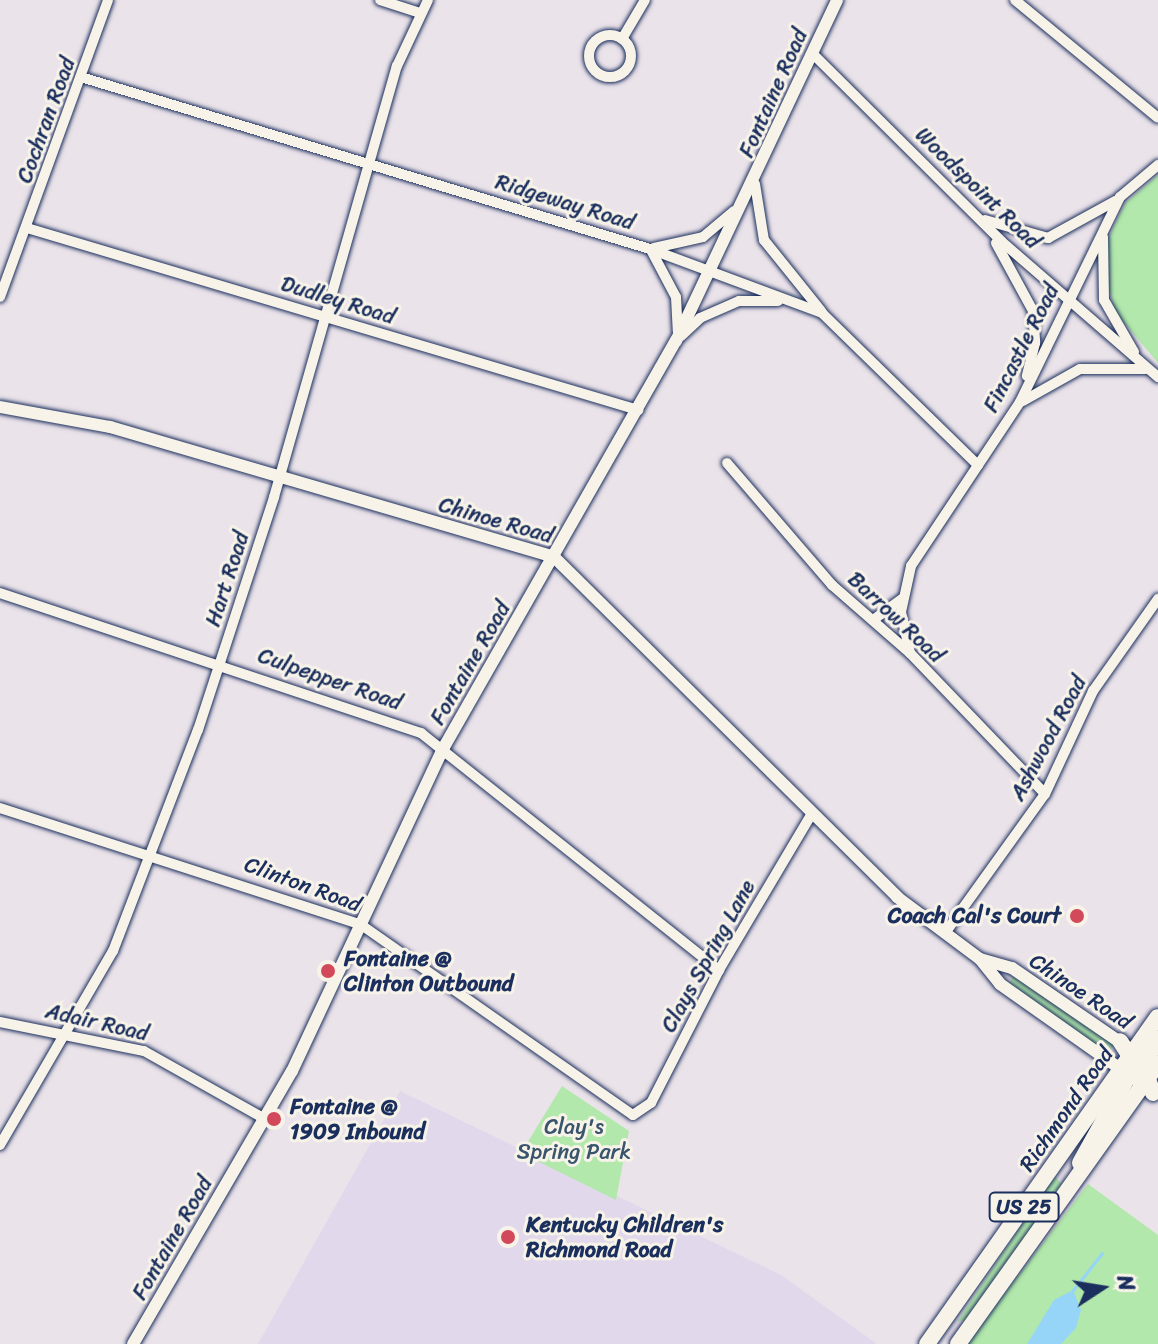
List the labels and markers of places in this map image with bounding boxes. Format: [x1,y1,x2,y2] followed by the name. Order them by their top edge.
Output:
[886,903,1061,929] place label: Coach Cal's Court
[1068,907,1086,925] marker: Coach Cal's Court
[344,945,513,996] place label: Fontaine @ Clinton Outbound
[319,962,337,980] marker: Fontaine @ Clinton Outbound
[290,1093,425,1144] place label: Fontaine @ 1909 Inbound
[265,1110,283,1128] marker: Fontaine @ 1909 Inbound
[526,1211,722,1262] place label: Kentucky Children's Richmond Road
[497,1226,519,1248] marker: Kentucky Children's Richmond Road

